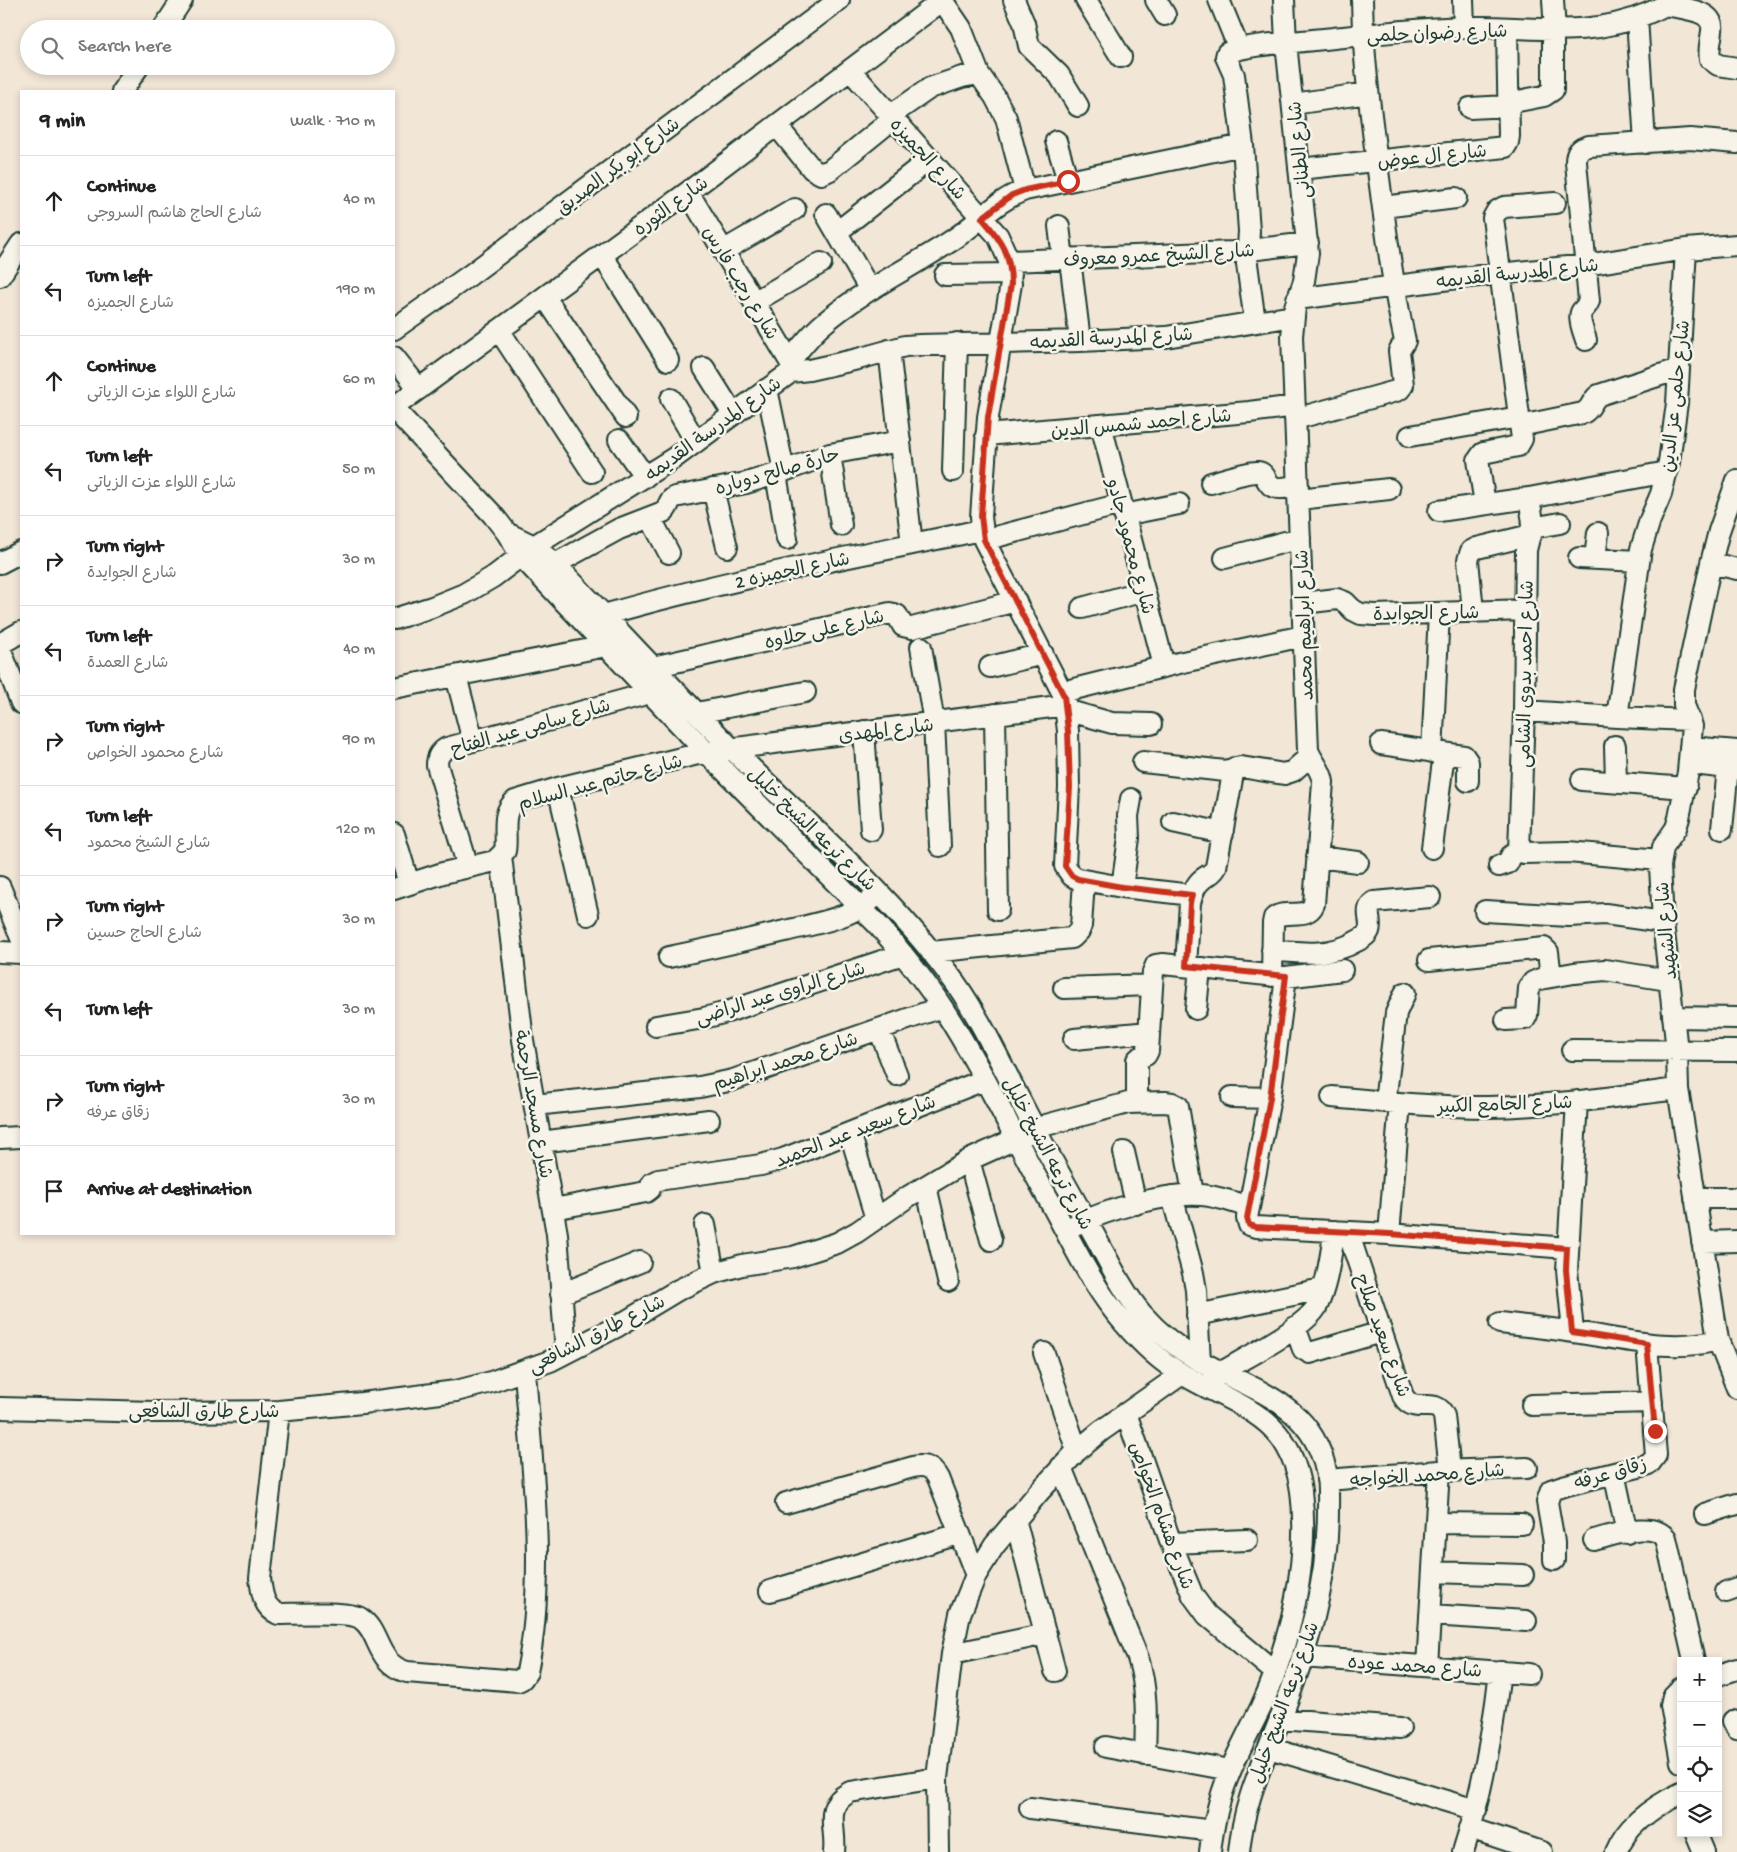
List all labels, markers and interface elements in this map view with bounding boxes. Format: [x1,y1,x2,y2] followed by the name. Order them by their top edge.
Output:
[20,20,395,75] search box
[1366,22,1508,49] street label: شارع رضوان حلمى
[38,34,66,62] icon: search
[78,36,172,59] text: Search here
[1285,100,1318,200] street label: شارع الطنانى
[40,110,85,135] text: 9 min
[290,113,375,132] text: Walk · 710 m
[553,114,685,222] street label: شارع ابو بكر الصديق
[883,114,969,206] street label: شارع الجميزه
[1376,141,1488,176] street label: شارع ال عوض
[1057,170,1080,193] route start
[630,173,714,243] street label: شارع الثوره
[87,176,156,199] text: Continue
[40,187,68,215] icon: ahead
[343,191,375,210] text: 40 m
[87,205,262,224] text: شارع الحاج هاشم السروجى
[696,223,782,345] street label: شارع رجب فارس
[1063,241,1255,274] street label: شارع الشيخ عمرو معروف
[1435,255,1600,295] street label: شارع المدرسة القديمه
[87,266,151,289] text: Turn left
[40,277,68,305] icon: left
[336,281,375,300] text: 190 m
[87,295,174,314] text: شارع الجميزه
[1658,319,1697,474] street label: شارع حلمى عز الدين
[1029,325,1194,356] street label: شارع المدرسة القديمه
[87,356,156,379] text: Continue
[40,367,68,395] icon: ahead
[343,371,375,390] text: 60 m
[641,373,787,488] street label: شارع المدرسة القديمه
[87,385,236,404] text: شارع اللواء عزت الزياتى
[1050,406,1233,445] street label: شارع احمد شمس الدين
[713,445,843,502] street label: حارة صالح دوباره
[87,446,151,469] text: Turn left
[40,457,68,485] icon: left
[342,461,375,480] text: 50 m
[87,475,236,494] text: شارع اللواء عزت الزياتى
[1099,475,1158,617] street label: شارع محمود جادو
[87,536,163,559] text: Turn right
[40,547,68,575] icon: right
[733,549,852,596] street label: شارع الجميزه 2
[1292,549,1321,701] street label: شارع ابراهيم محمد
[342,551,375,570] text: 30 m
[87,565,177,584] text: شارع الجوايدة
[1514,580,1541,768] street label: شارع احمد بدوى الشامى
[1373,603,1479,628] street label: شارع الجوايدة
[763,606,887,656] street label: شارع على حلاوه
[87,626,151,649] text: Turn left
[40,637,68,665] icon: left
[343,641,375,660] text: 40 m
[87,655,168,674] text: شارع العمدة
[448,696,614,763] street label: شارع سامى عبد الفتاح
[837,715,935,750] street label: شارع المهدى
[87,716,163,739] text: Turn right
[40,727,68,755] icon: right
[343,731,375,750] text: 90 m
[87,745,224,764] text: شارع محمود الخواص
[516,751,686,817] street label: شارع حاتم عبد السلام
[741,763,880,898] street label: شارع ترعه الشيخ خليل
[87,806,151,829] text: Turn left
[40,817,68,845] icon: left
[336,821,375,840] text: 120 m
[87,835,210,854] text: شارع الشيخ محمود
[1653,881,1684,981] street label: شارع الشهيد
[87,896,163,919] text: Turn right
[40,907,68,935] icon: right
[342,911,375,930] text: 30 m
[87,925,202,944] text: شارع الحاج حسين
[693,959,869,1032] street label: شارع الراوى عبد الراضى
[40,997,68,1025] icon: left
[87,999,151,1022] text: Turn left
[342,1001,375,1020] text: 30 m
[507,1028,556,1181] street label: شارع مسجد الرحمة
[711,1029,861,1098] street label: شارع محمد ابراهيم
[996,1074,1096,1235] street label: شارع ترعه الشيخ خليل
[87,1076,163,1099] text: Turn right
[40,1087,68,1115] icon: right
[342,1091,375,1110] text: 30 m
[773,1092,940,1174] street label: شارع سعيد عبد الحميد
[1435,1093,1573,1120] street label: شارع الجامع الكبير
[87,1105,150,1124] text: زقاق عرفه
[40,1177,68,1205] icon: arrive
[87,1179,251,1202] text: Arrive at destination
[1348,1271,1414,1401] street label: شارع سعيد صلاح
[525,1292,670,1381] street label: شارع طارق الشافعى
[129,1402,279,1425] street label: شارع طارق الشافعى
[1644,1420,1667,1443] route end
[1122,1439,1197,1593] street label: شارع هشام الخواص
[1572,1454,1650,1497] street label: زقاق عرفه
[1349,1461,1505,1494] street label: شارع محمد الخواجه
[1246,1619,1326,1787] street label: شارع ترعه الشيخ خليل
[1347,1652,1483,1685] street label: شارع محمد عوده
[1677,1657,1722,1837] map controls
[1677,1657,1722,1702] button: +
[1677,1702,1722,1747] button: −
[1677,1747,1722,1792] button: locate
[1677,1792,1722,1837] button: layers

